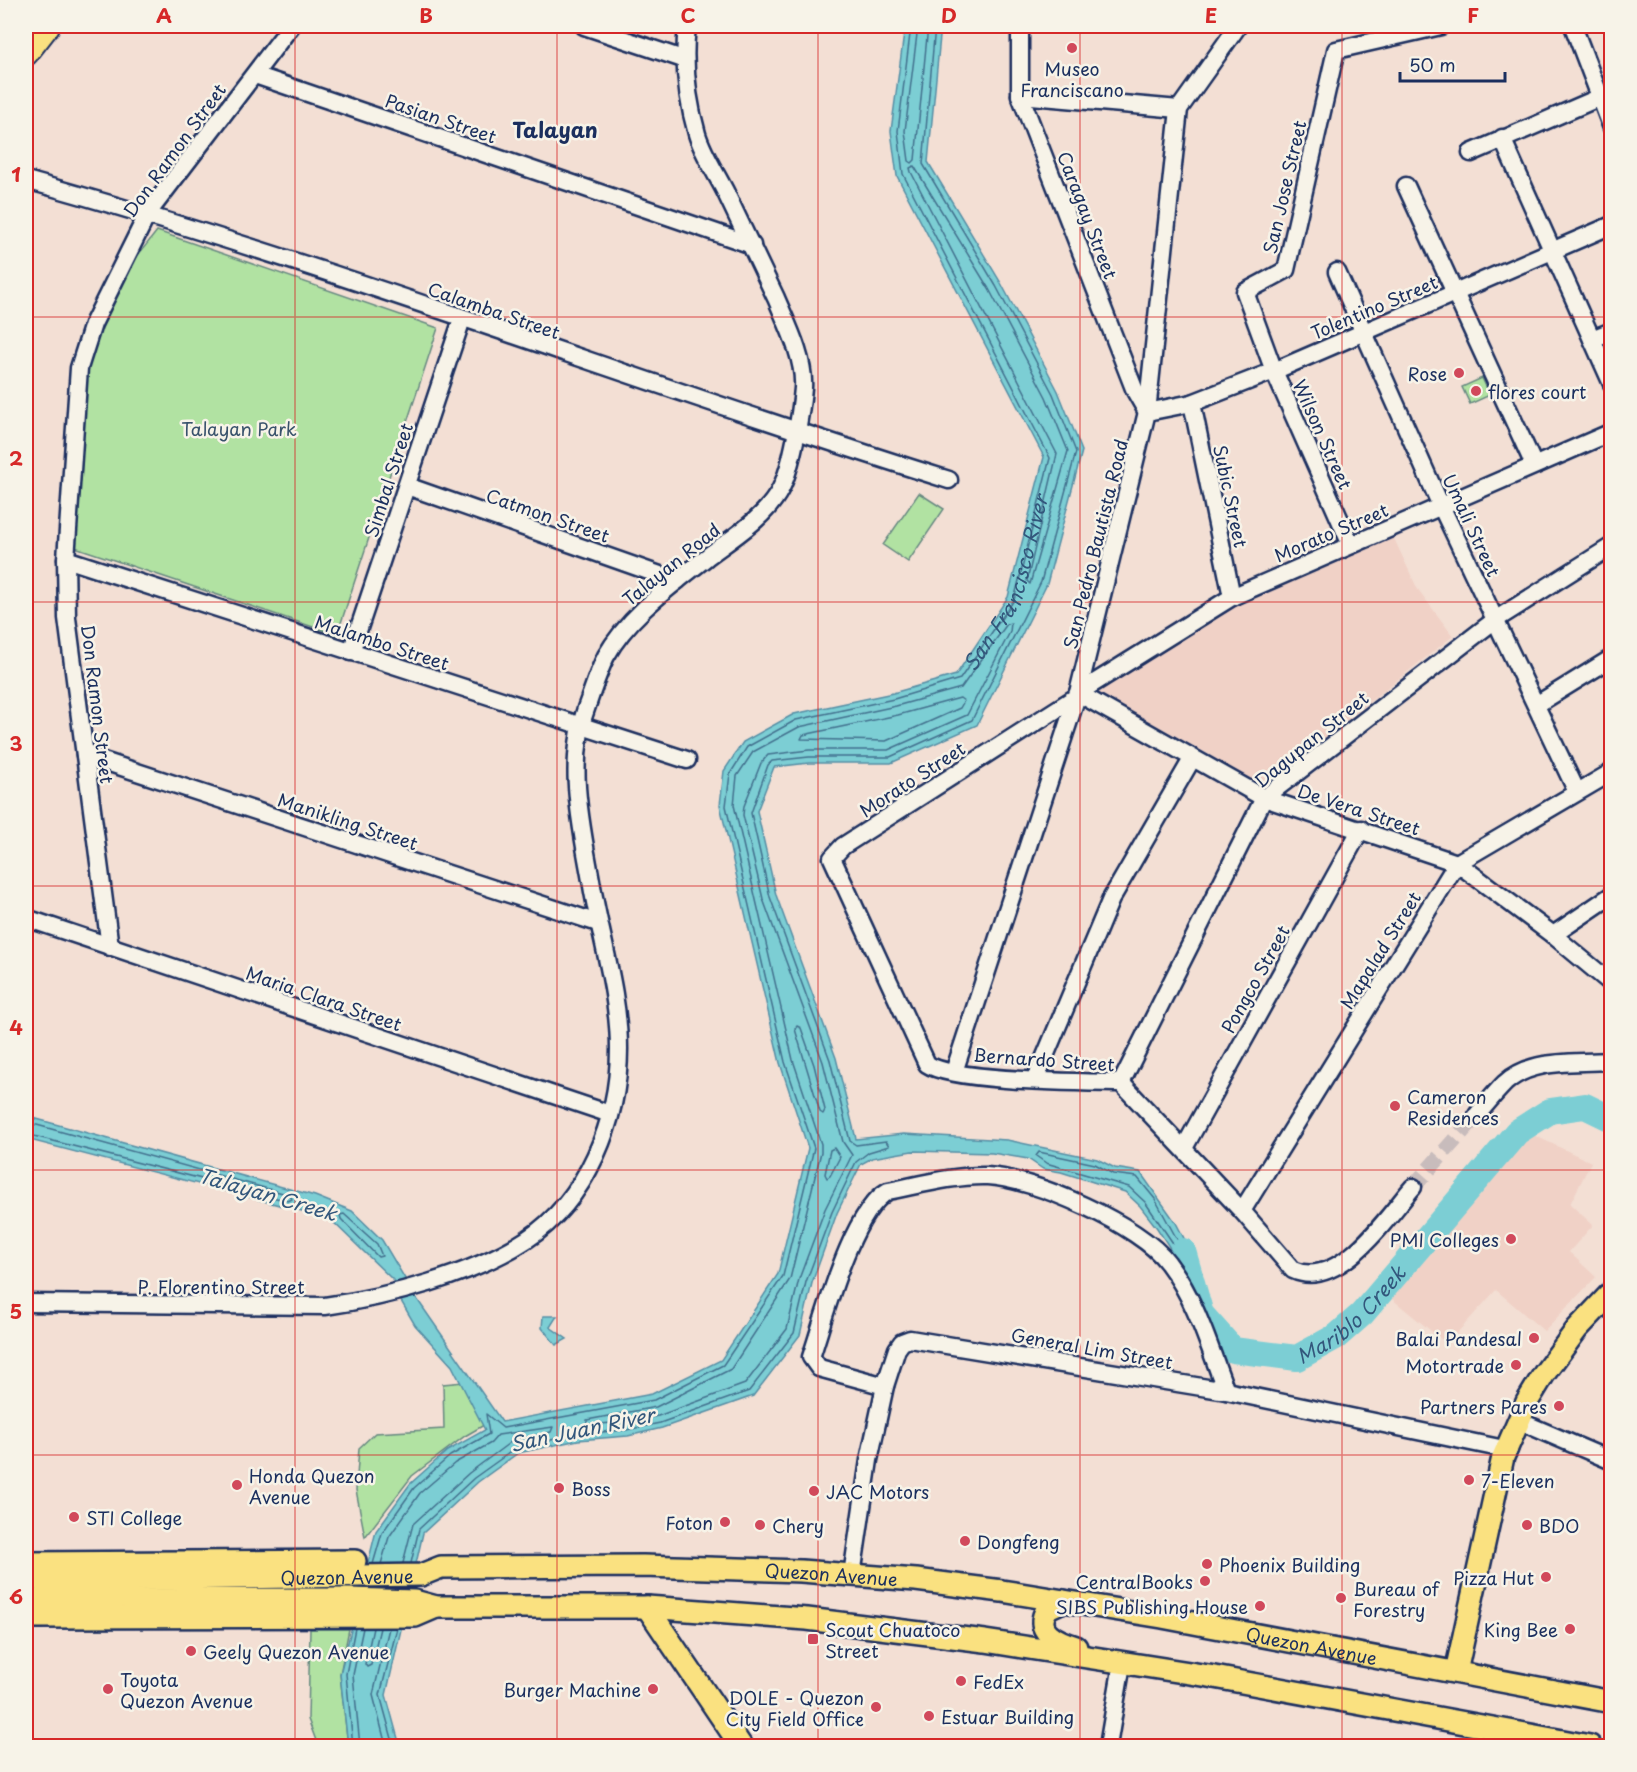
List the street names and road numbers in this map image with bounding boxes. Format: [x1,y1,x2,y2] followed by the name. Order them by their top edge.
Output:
[116,77,232,223] street label: Don Ramon Street
[382,86,500,150] street label: Pasian Street
[1256,118,1312,256] street label: San Jose Street
[1051,147,1125,283] street label: Caragay Street
[1306,268,1442,346] street label: Tolentino Street
[424,275,564,345] street label: Calamba Street
[1287,375,1359,493] street label: Wilson Street
[357,419,419,541] street label: Simbal Street
[1056,436,1134,652] street label: San Pedro Bautista Road
[1207,442,1255,550] street label: Subic Street
[1436,469,1508,581] street label: Umali Street
[483,481,613,549] street label: Catmon Street
[1270,496,1392,568] street label: Morato Street
[616,516,726,612] street label: Talayan Road
[311,608,453,676] street label: Malambo Street
[75,623,121,785] street label: Don Ramon Street
[1248,684,1374,794] street label: Dagupan Street
[854,735,970,823] street label: Morato Street
[1294,777,1424,841] street label: De Vera Street
[275,786,421,856] street label: Manikling Street
[1333,886,1427,1014] street label: Mapalad Street
[1214,920,1296,1038] street label: Pongco Street
[243,959,405,1037] street label: Maria Clara Street
[972,1041,1116,1077] street label: Bernardo Street
[138,1273,304,1300] street label: P. Florentino Street
[1009,1320,1175,1376] street label: General Lim Street
[764,1556,899,1592] street label: Quezon Avenue
[280,1562,414,1591] street label: Quezon Avenue
[1244,1620,1379,1671] street label: Quezon Avenue

